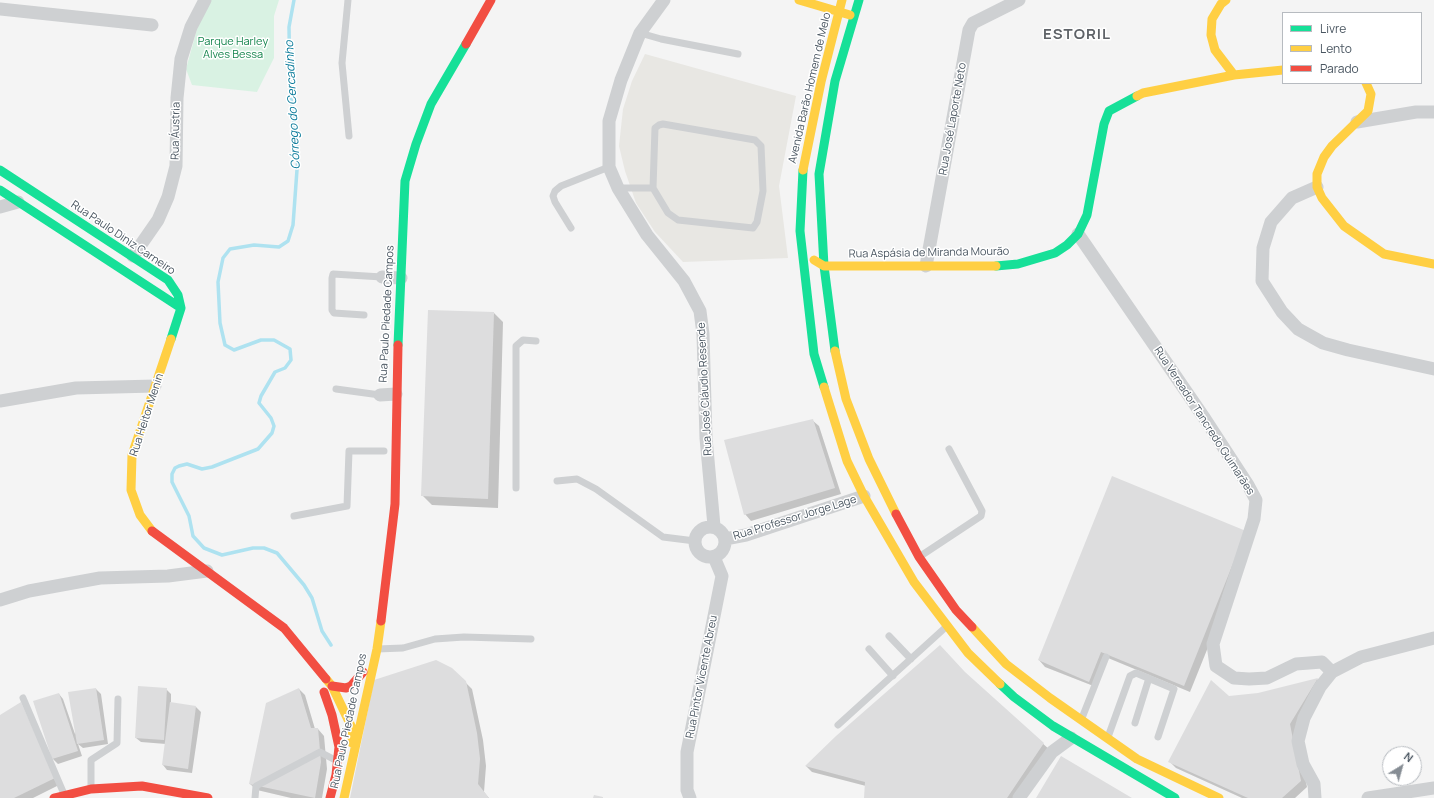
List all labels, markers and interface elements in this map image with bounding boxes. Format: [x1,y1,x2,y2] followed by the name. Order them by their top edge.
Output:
[786,11,834,165] street label: Avenida Barão Homem de Melo
[1282,12,1422,84] legend
[1320,20,1346,37] text: Livre
[1043,26,1111,44] district label: ESTORIL
[198,35,268,61] park label: Parque Harley Alves Bessa
[282,40,304,170] water label: Córrego do Cercadinho
[1320,40,1352,57] text: Lento
[1320,60,1359,77] text: Parado
[937,62,969,176] street label: Rua José Laporte Neto
[169,102,183,160] street label: Rua Áustria
[68,198,178,278] street label: Rua Paulo Diniz Carneiro
[377,245,397,383] street label: Rua Paulo Piedade Campos
[849,245,1009,261] street label: Rua Aspásia de Miranda Mourão
[695,322,715,456] street label: Rua José Cláudio Resende
[1151,344,1257,498] street label: Rua Vereador Tancredo Guimarães
[127,372,167,458] street label: Rua Heitor Menin
[732,493,858,543] street label: Rua Professor Jorge Lage
[684,614,720,740] street label: Rua Pintor Vicente Abreu
[328,652,370,790] street label: Rua Paulo Piedade Campos
[1382,746,1422,786] north arrow
[1401,748,1417,765] text: N

